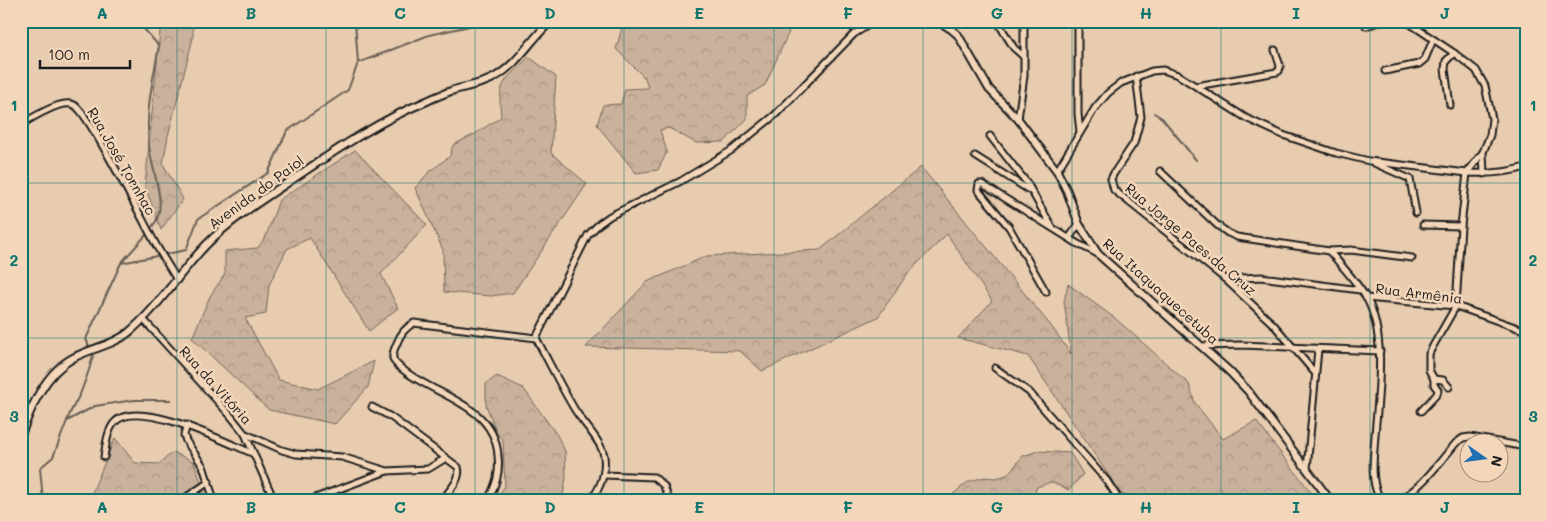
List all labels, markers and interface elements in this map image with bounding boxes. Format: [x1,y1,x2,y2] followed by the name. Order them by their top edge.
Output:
[96,2,108,23] text: A
[246,2,256,23] text: B
[394,2,406,23] text: C
[544,2,556,23] text: D
[694,2,704,23] text: E
[843,2,853,23] text: F
[991,2,1003,23] text: G
[1140,2,1152,23] text: H
[1292,2,1300,23] text: I
[1440,2,1450,23] text: J
[40,38,130,70] scale bar
[48,44,90,64] text: 100 m
[10,94,18,115] text: 1
[1529,94,1537,115] text: 1
[83,104,161,218] street label: Rua José Tornhac
[204,151,308,233] street label: Avenida do Paiol
[1121,178,1261,300] street label: Rua Jorge Paes da Cruz
[1099,234,1223,348] street label: Rua Itaquaquecetuba
[10,249,19,270] text: 2
[1529,249,1538,270] text: 2
[1375,278,1463,308] street label: Rua Armênia
[176,342,256,428] street label: Rua da Vitória
[9,405,19,426] text: 3
[1528,405,1538,426] text: 3
[1460,434,1510,484] north arrow
[1487,454,1508,469] text: N
[96,496,108,517] text: A
[246,496,256,517] text: B
[394,496,406,517] text: C
[544,496,556,517] text: D
[694,496,704,517] text: E
[843,496,853,517] text: F
[991,496,1003,517] text: G
[1140,496,1152,517] text: H
[1292,496,1300,517] text: I
[1440,496,1450,517] text: J

